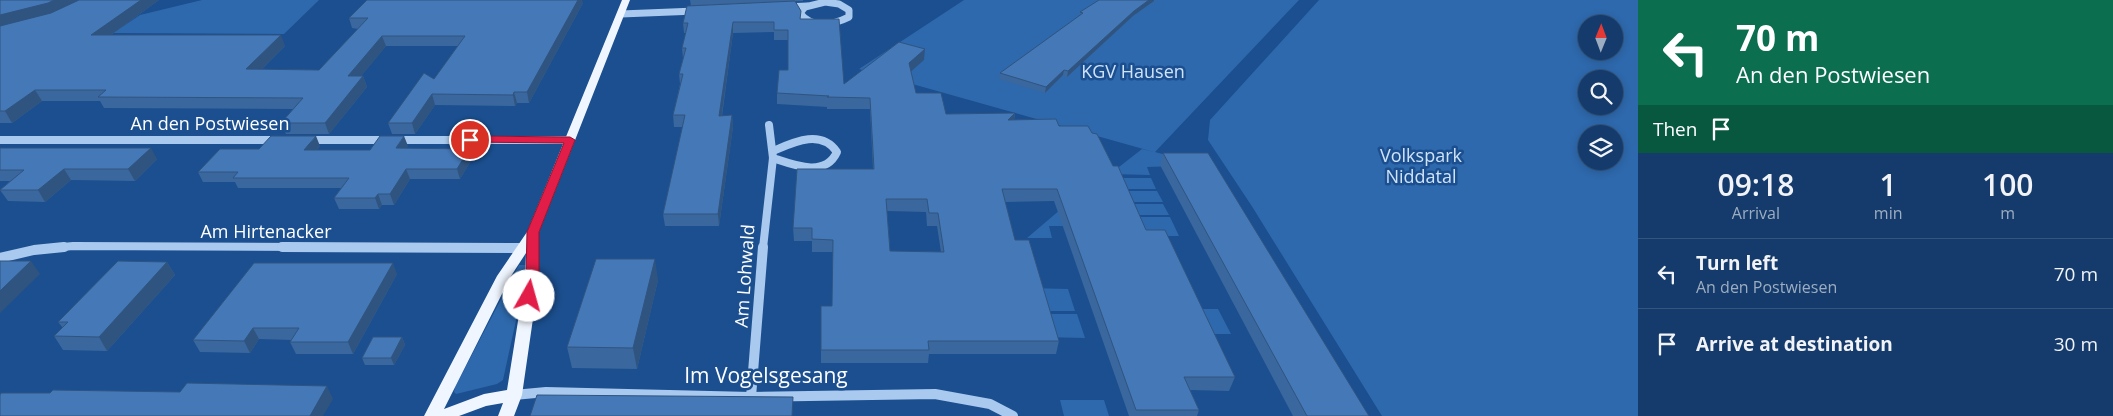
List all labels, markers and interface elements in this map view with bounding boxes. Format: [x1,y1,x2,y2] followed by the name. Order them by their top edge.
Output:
[1736,14,1819,61] text: 70 m
[1578,15,1622,60] north arrow
[1578,15,1623,170] map controls
[1653,20,1718,85] icon: left
[1081,59,1185,83] park label: KGV Hausen
[1736,59,1930,89] text: An den Postwiesen
[1578,70,1623,115] button: search
[131,111,289,135] street label: An den Postwiesen
[1707,115,1735,143] icon: arrive
[1653,116,1697,142] text: Then
[449,119,491,161] pin
[1578,125,1623,170] button: layers
[456,126,484,154] icon: arrive
[1380,143,1463,188] park label: Volkspark Niddatal
[1718,164,1794,205] text: 09:18
[1880,164,1897,205] text: 1
[1982,164,2033,205] text: 100
[1732,202,1780,224] text: Arrival
[1874,202,1903,224] text: min
[2000,202,2015,224] text: m
[200,219,332,243] street label: Am Hirtenacker
[728,223,760,328] street label: Am Lohwald
[1696,250,1778,276] text: Turn left
[1653,260,1681,288] icon: left
[2054,261,2098,287] text: 70 m
[502,269,554,321] position arrow
[1696,276,1837,298] text: An den Postwiesen
[1653,330,1681,358] icon: arrive
[1696,331,1893,357] text: Arrive at destination
[2054,331,2098,357] text: 30 m
[684,361,848,389] street label: Im Vogelsgesang

